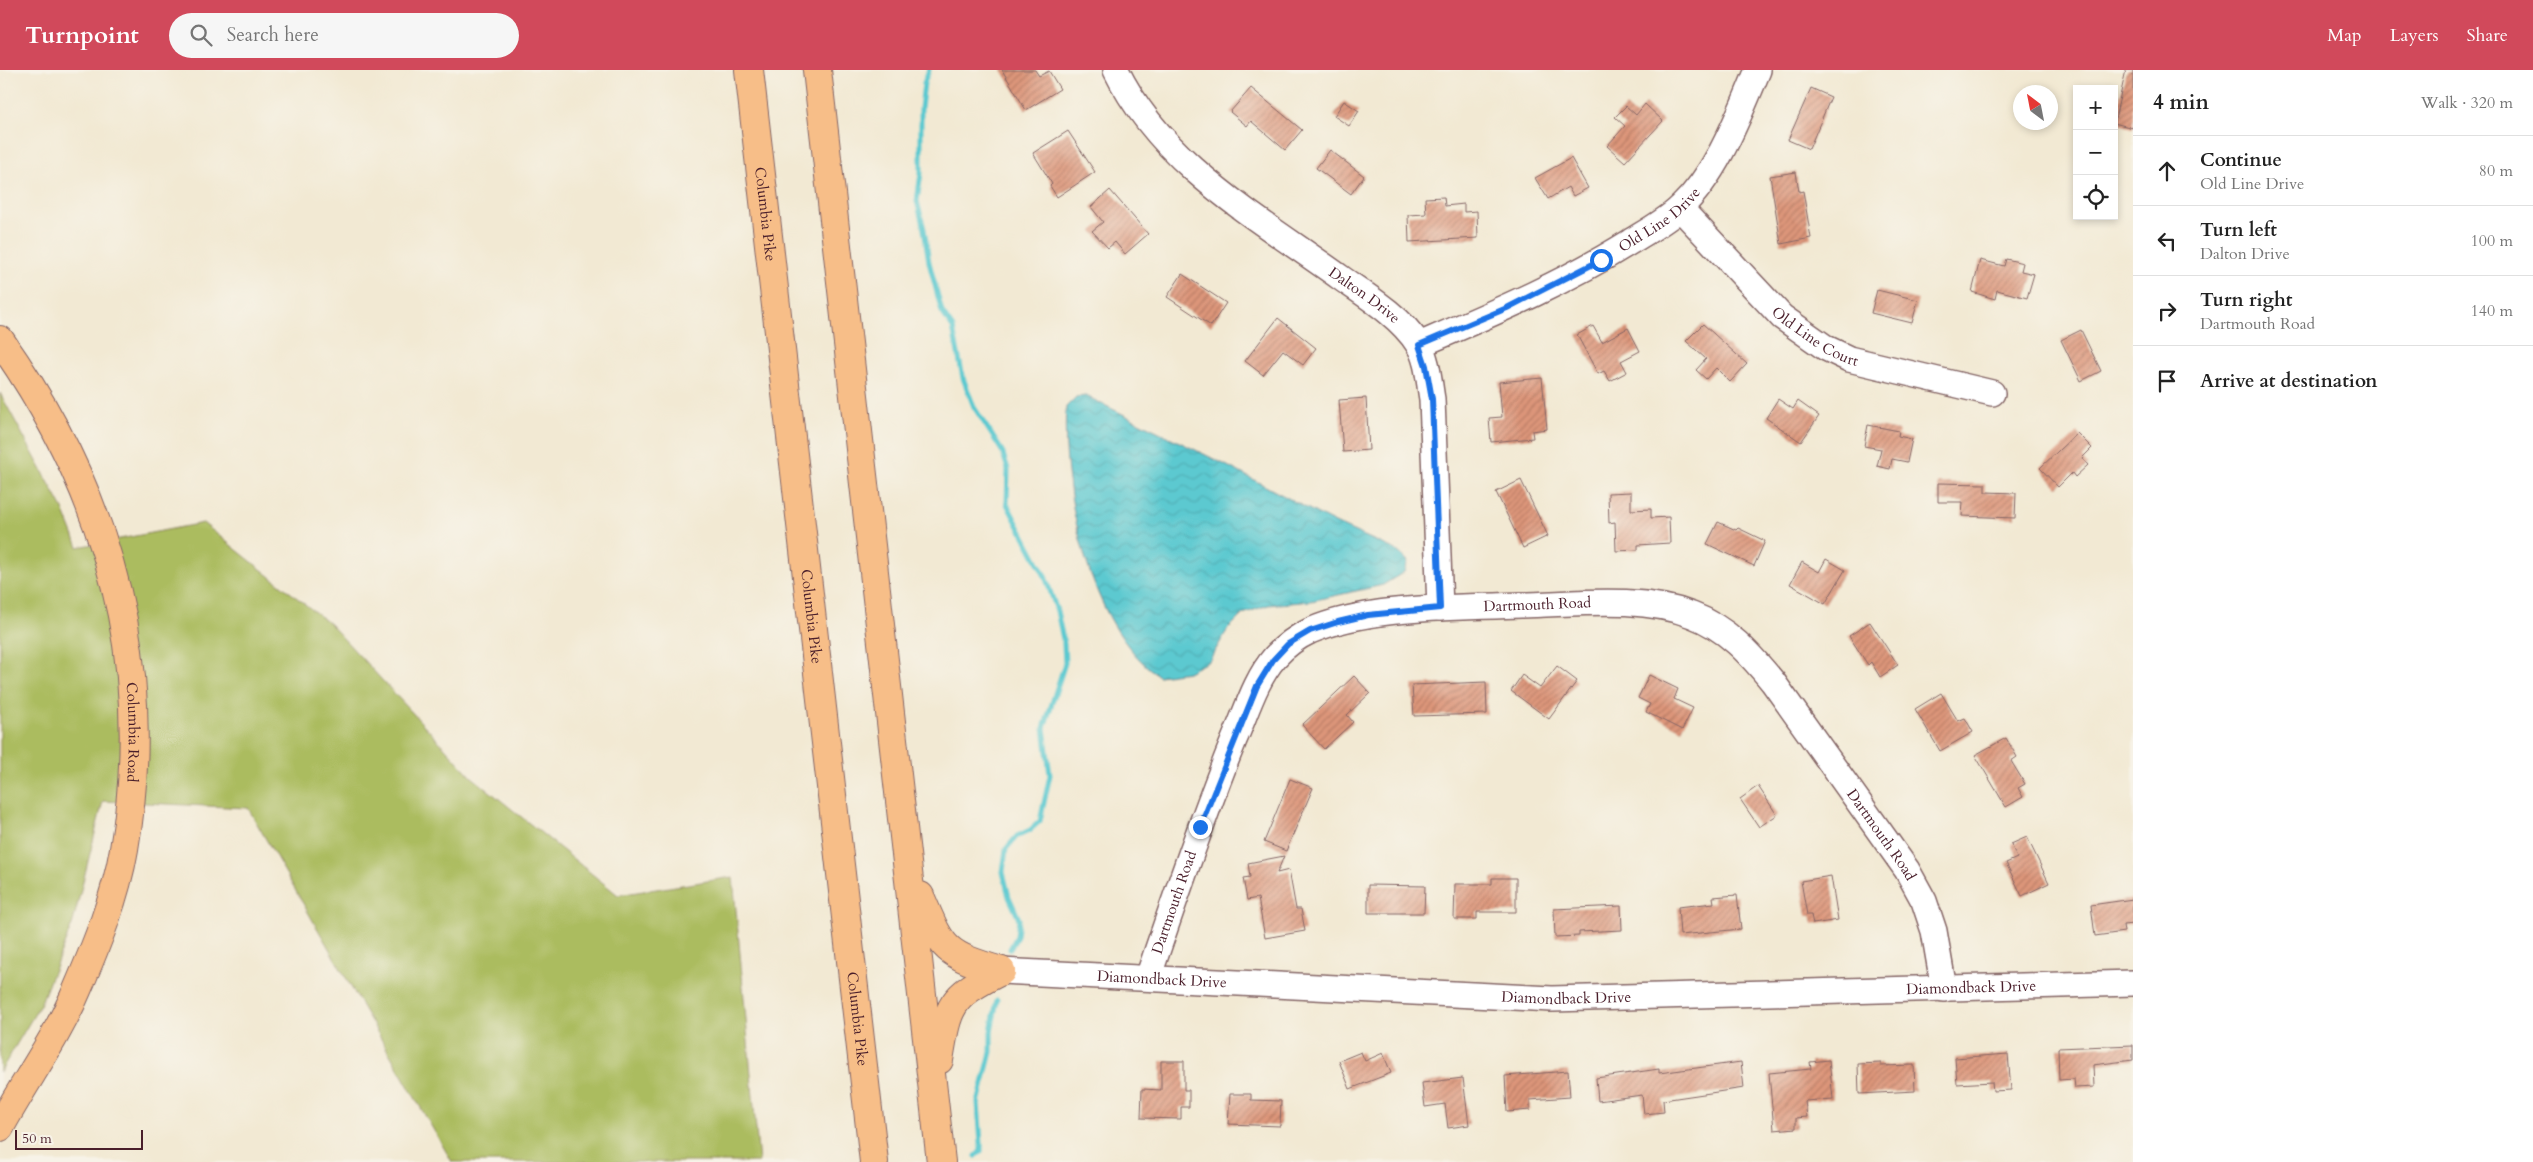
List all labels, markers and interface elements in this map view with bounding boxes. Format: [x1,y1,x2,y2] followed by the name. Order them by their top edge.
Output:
[169,13,519,58] search box
[25,19,139,52] text: Turnpoint
[187,21,215,49] icon: search
[227,22,319,48] text: Search here
[2327,23,2362,48] text: Map
[2390,23,2439,48] text: Layers
[2467,23,2508,48] text: Share
[2013,85,2058,130] north arrow
[2073,85,2118,220] map controls
[2073,85,2118,130] button: +
[2153,88,2209,117] text: 4 min
[2421,92,2513,114] text: Walk · 320 m
[2073,130,2118,175] button: −
[2200,147,2282,173] text: Continue
[2153,157,2181,185] icon: ahead
[2479,160,2513,182] text: 80 m
[750,166,781,263] street label: Columbia Pike
[2200,173,2304,195] text: Old Line Drive
[2073,175,2118,220] button: locate
[1615,183,1705,257] street label: Old Line Drive
[2200,217,2277,243] text: Turn left
[2153,227,2181,255] icon: left
[2471,230,2513,252] text: 100 m
[2200,243,2290,265] text: Dalton Drive
[1590,249,1613,272] route start
[1325,262,1405,328] street label: Dalton Drive
[2200,287,2292,313] text: Turn right
[2153,297,2181,325] icon: right
[2471,300,2513,322] text: 140 m
[1767,302,1860,371] street label: Old Line Court
[2200,313,2315,335] text: Dartmouth Road
[2153,367,2181,395] icon: arrive
[2200,368,2377,394] text: Arrive at destination
[796,568,827,665] street label: Columbia Pike
[1483,592,1591,616] street label: Dartmouth Road
[122,681,144,783] street label: Columbia Road
[1842,785,1921,884] street label: Dartmouth Road
[1189,816,1212,839] route end
[1147,848,1201,956] street label: Dartmouth Road
[1096,966,1227,992] street label: Diamondback Drive
[842,970,873,1067] street label: Columbia Pike
[1906,976,2037,999] street label: Diamondback Drive
[1501,986,1632,1009] street label: Diamondback Drive
[15,1127,142,1150] scale bar
[22,1129,52,1148] text: 50 m

